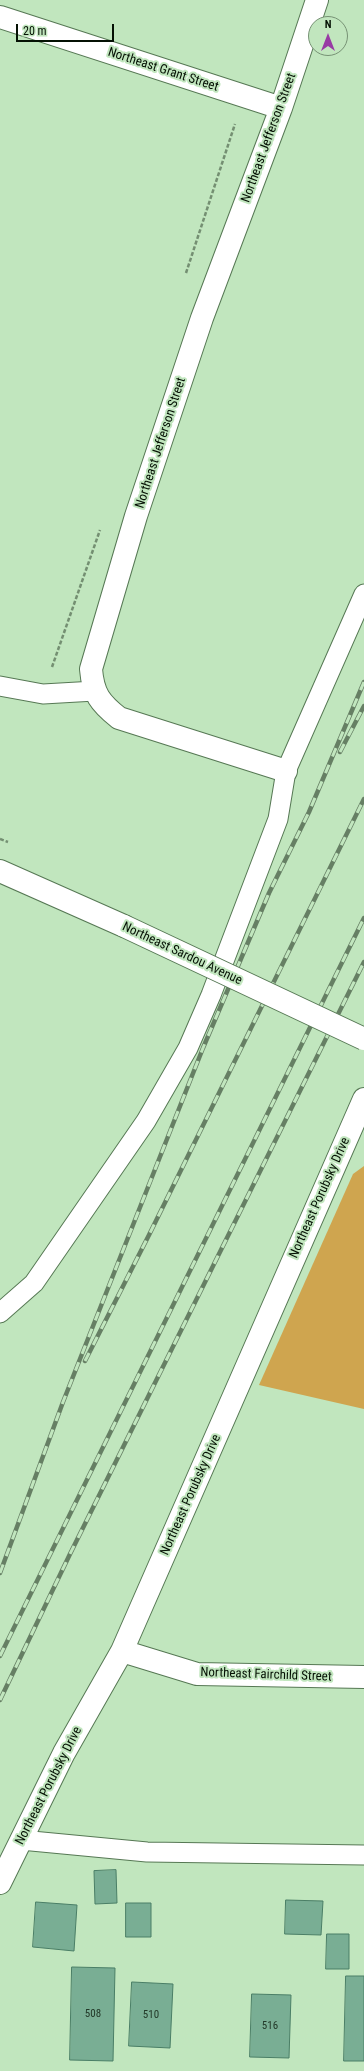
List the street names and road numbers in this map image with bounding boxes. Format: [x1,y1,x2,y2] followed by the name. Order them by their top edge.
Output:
[106,45,220,95] street label: Northeast Grant Street
[238,71,300,205] street label: Northeast Jefferson Street
[132,376,190,510] street label: Northeast Jefferson Street
[120,919,244,989] street label: Northeast Sardou Avenue
[286,1135,354,1261] street label: Northeast Porubsky Drive
[157,1432,225,1558] street label: Northeast Porubsky Drive
[200,1665,332,1685] street label: Northeast Fairchild Street
[12,1724,86,1848] street label: Northeast Porubsky Drive

